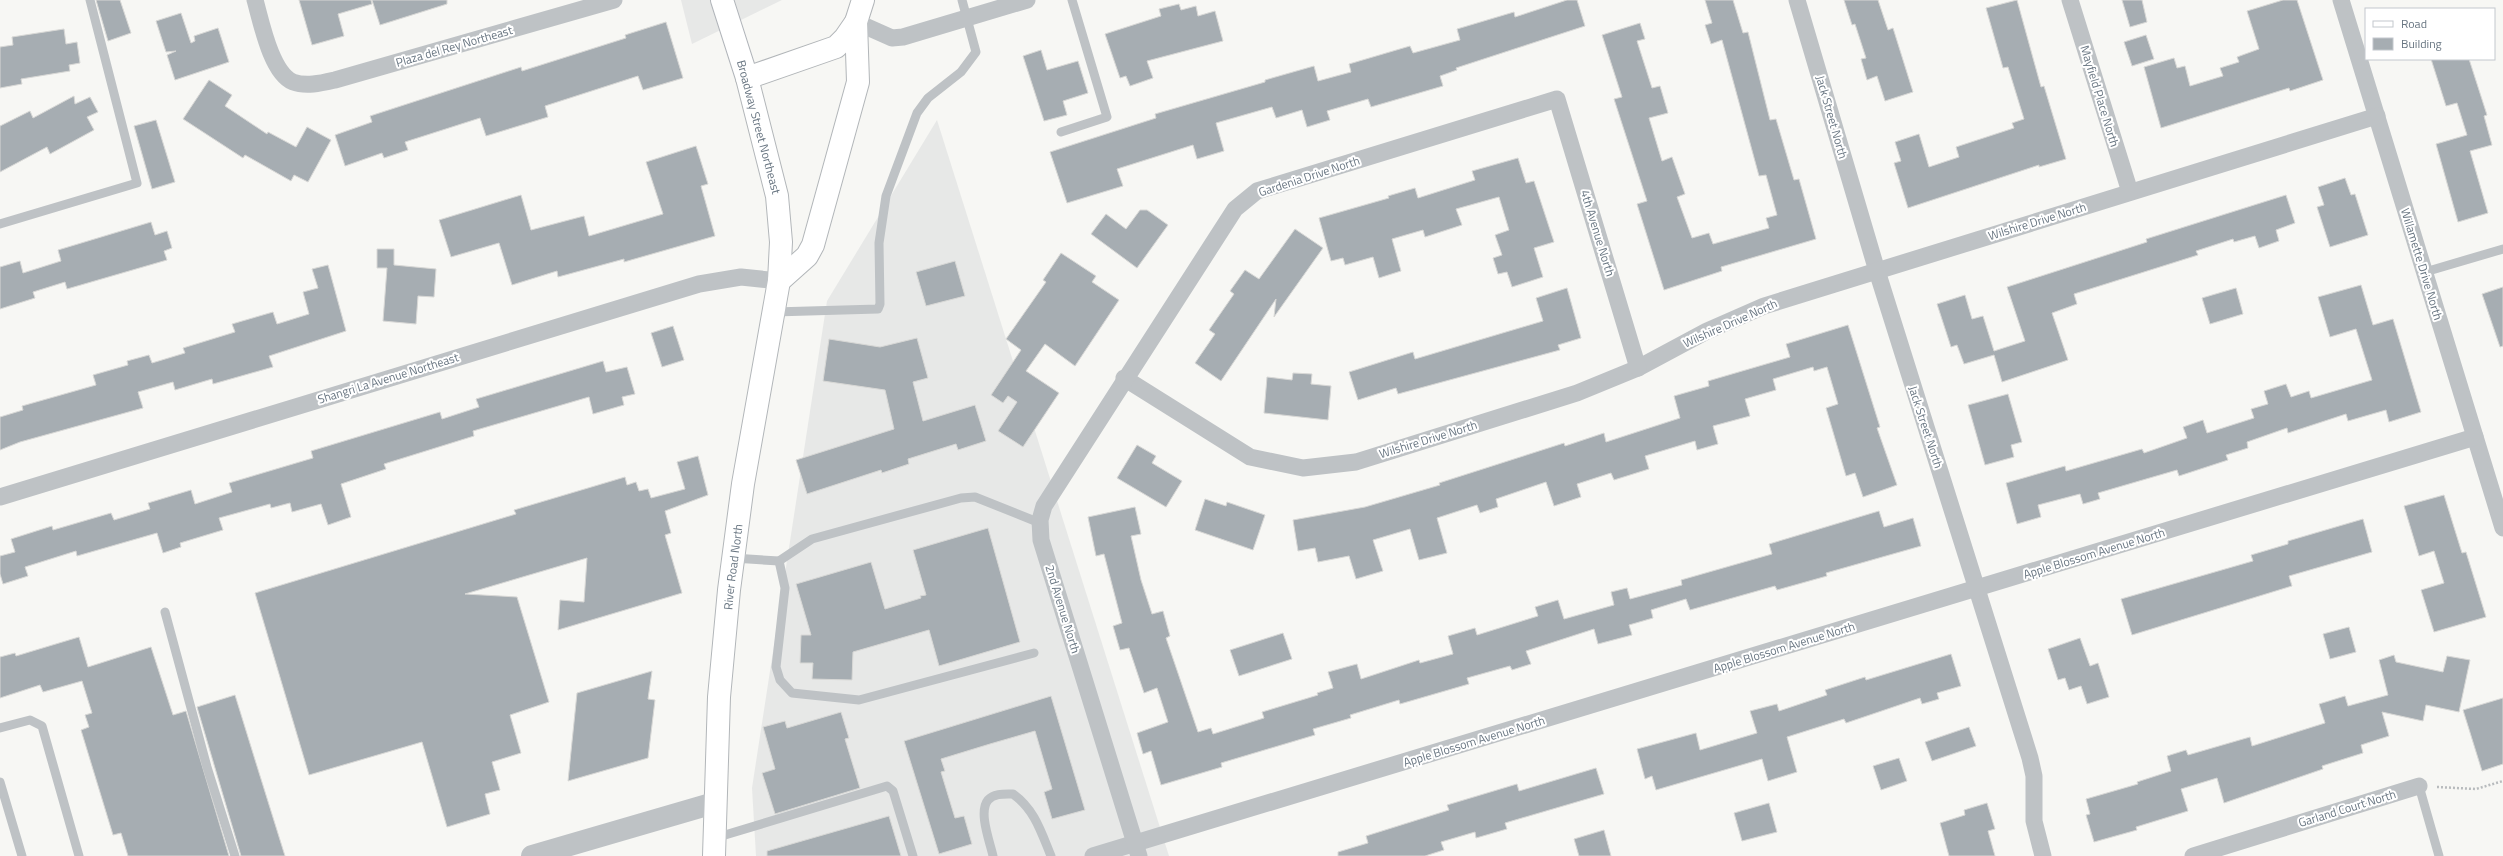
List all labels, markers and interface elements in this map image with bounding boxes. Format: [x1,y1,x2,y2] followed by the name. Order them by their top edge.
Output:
[2365,8,2495,60] legend
[2401,14,2427,33] text: Road
[393,20,515,72] street label: Plaza del Rey Northeast
[2401,34,2442,53] text: Building
[2076,43,2124,149] street label: Mayfield Place North
[732,58,786,197] street label: Broadway Street Northeast
[1811,73,1853,161] street label: Jack Street North
[1256,151,1362,201] street label: Gardenia Drive North
[1576,187,1620,279] street label: 4th Avenue North
[1986,197,2088,245] street label: Wilshire Drive North
[2396,206,2448,322] street label: Willamette Drive North
[1680,294,1780,352] street label: Wilshire Drive North
[315,347,462,409] street label: Shangri La Avenue Northeast
[1904,383,1948,471] street label: Jack Street North
[1377,415,1479,463] street label: Wilshire Drive North
[2021,522,2167,584] street label: Apple Blossom Avenue North
[718,523,747,611] street label: River Road North
[1041,562,1085,656] street label: 2nd Avenue North
[1711,616,1857,678] street label: Apple Blossom Avenue North
[1401,710,1547,772] street label: Apple Blossom Avenue North
[2296,784,2398,832] street label: Garland Court North

